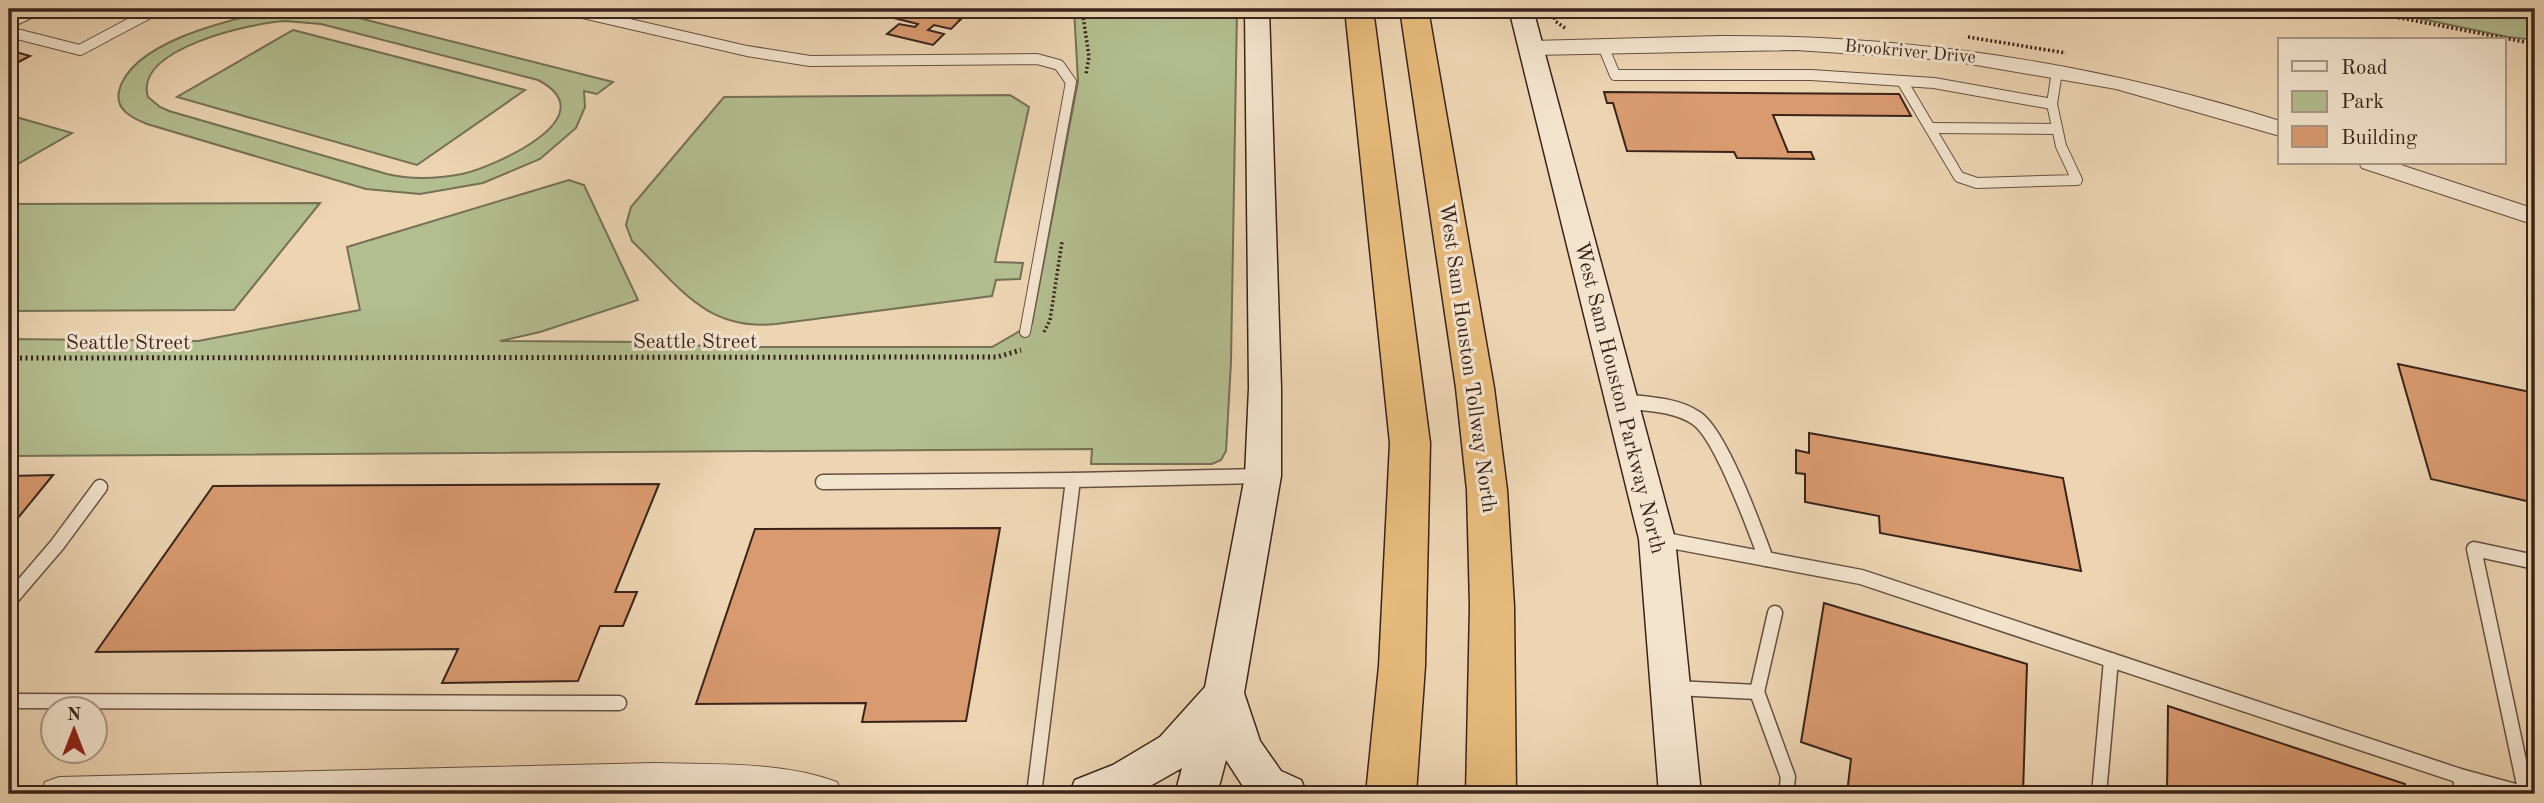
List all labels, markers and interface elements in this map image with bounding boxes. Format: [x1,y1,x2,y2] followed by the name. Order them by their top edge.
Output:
[1844,37,1976,67] street label: Brookriver Drive
[2278,38,2506,164] legend
[2341,58,2388,79] text: Road
[2341,92,2384,113] text: Park
[2341,128,2418,149] text: Building
[1435,202,1499,514] street label: West Sam Houston Tollway North
[1570,240,1668,556] street label: West Sam Houston Parkway North
[633,332,757,353] street label: Seattle Street
[66,333,190,354] street label: Seattle Street
[38,694,108,764] north arrow
[67,706,82,725] text: N

